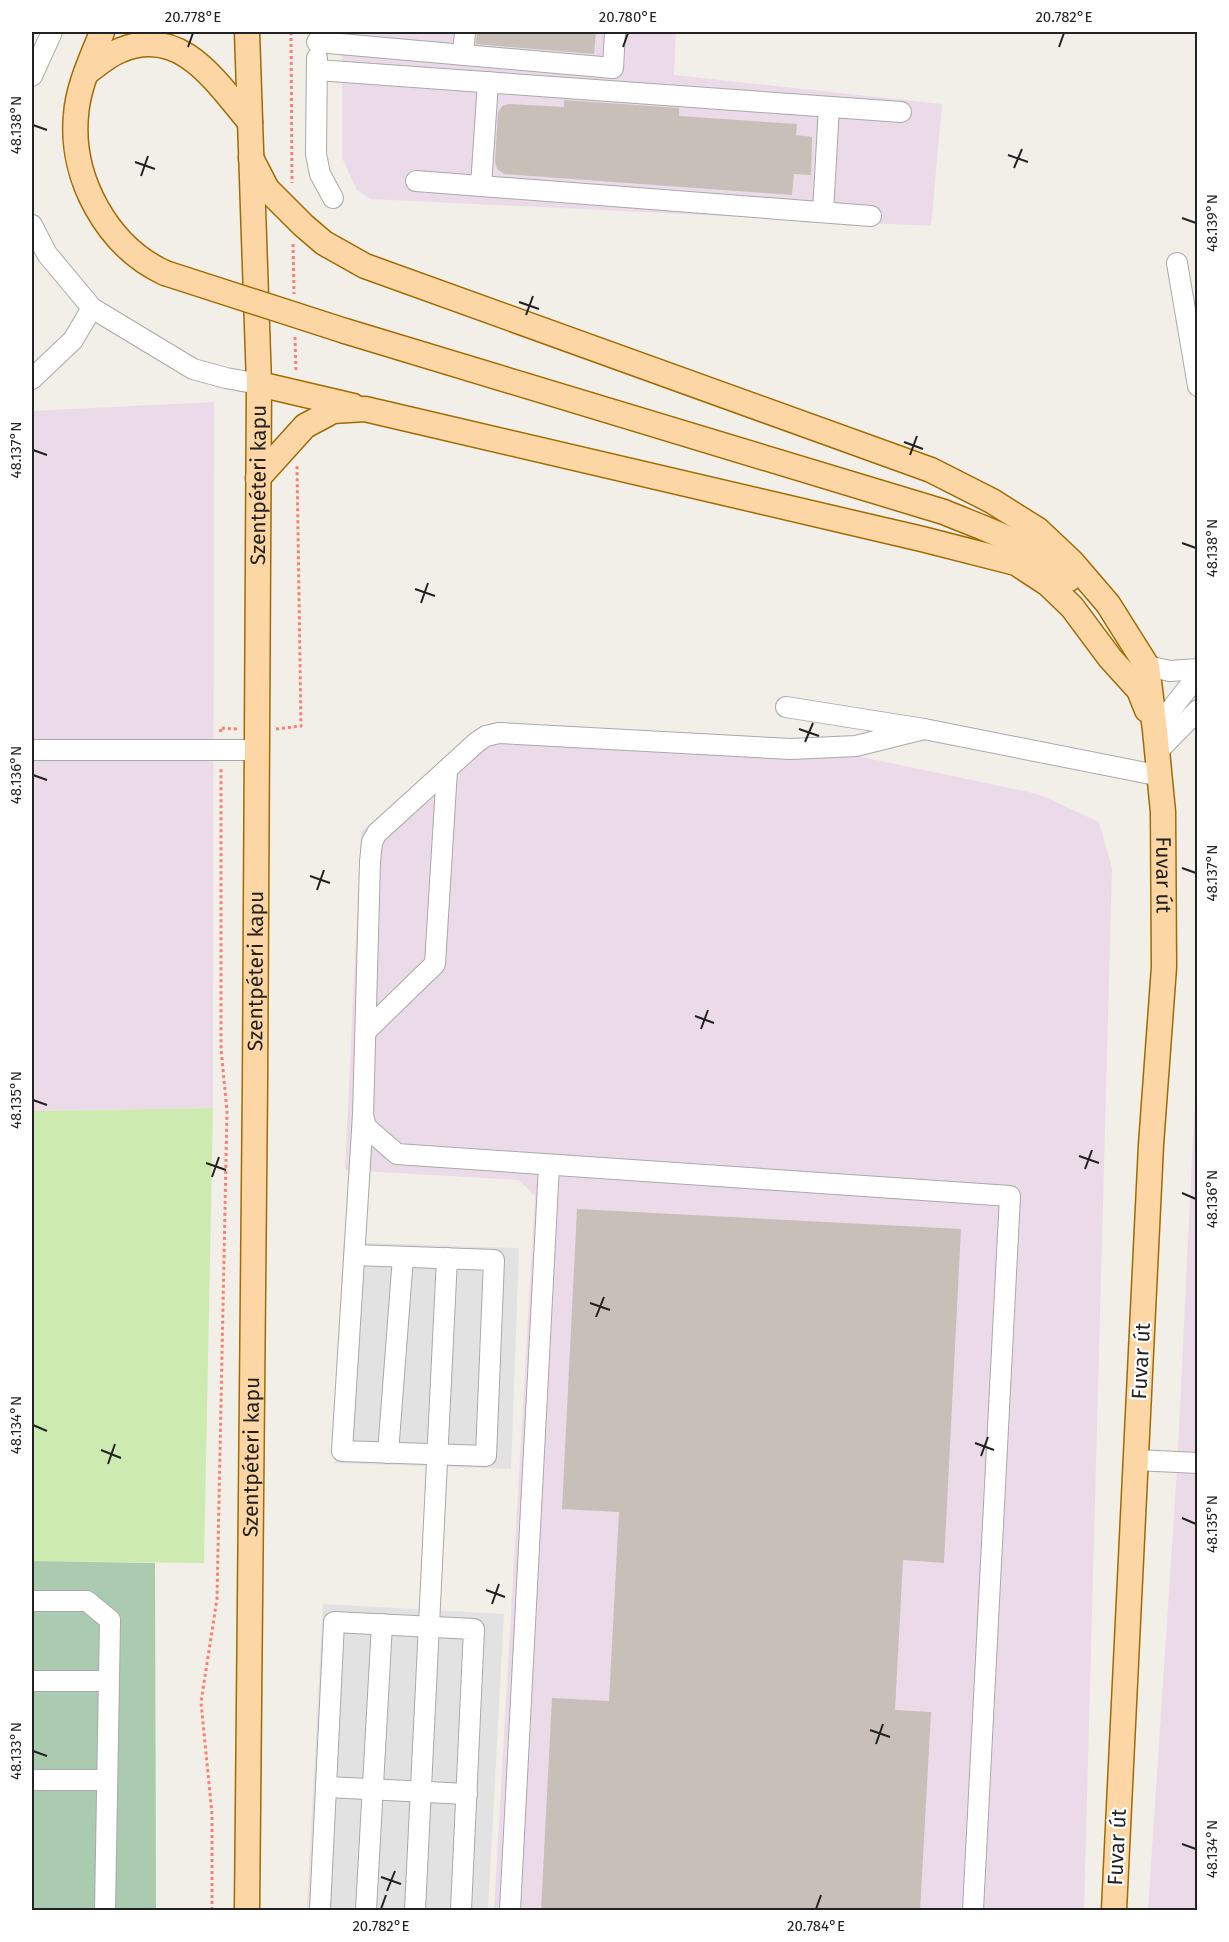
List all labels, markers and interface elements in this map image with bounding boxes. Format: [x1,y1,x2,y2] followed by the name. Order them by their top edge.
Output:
[165,8,221,26] text: 20.778°E
[599,8,657,26] text: 20.780°E
[1035,8,1093,26] text: 20.782°E
[7,96,25,154] text: 48.138°N
[1203,194,1221,252] text: 48.139°N
[245,405,272,565] street label: Szentpéteri kapu
[7,421,25,479] text: 48.137°N
[1203,519,1221,577] text: 48.138°N
[7,746,25,804] text: 48.136°N
[1150,836,1177,914] street label: Fuvar út
[1203,844,1221,902] text: 48.137°N
[242,891,269,1051] street label: Szentpéteri kapu
[7,1071,25,1129] text: 48.135°N
[1203,1170,1221,1228] text: 48.136°N
[1126,1322,1156,1400] street label: Fuvar út
[238,1377,265,1537] street label: Szentpéteri kapu
[7,1396,25,1454] text: 48.134°N
[1203,1495,1221,1553] text: 48.135°N
[7,1722,25,1780] text: 48.133°N
[1102,1808,1132,1886] street label: Fuvar út
[1203,1820,1221,1878] text: 48.134°N
[352,1917,410,1935] text: 20.782°E
[787,1917,845,1935] text: 20.784°E

